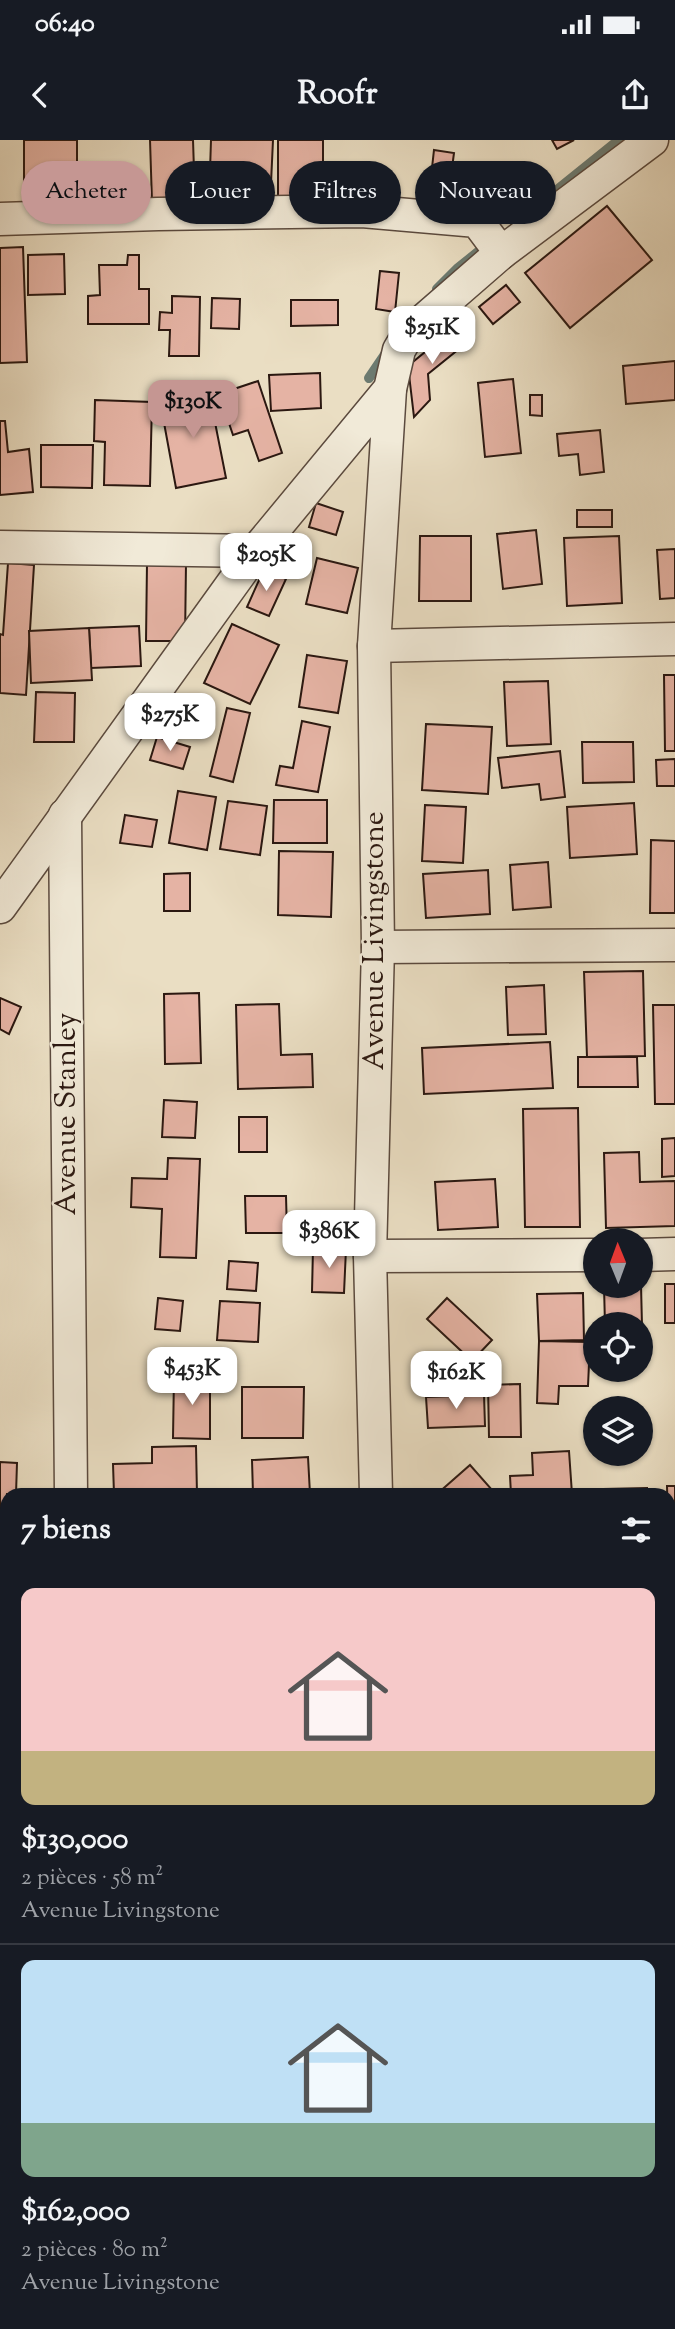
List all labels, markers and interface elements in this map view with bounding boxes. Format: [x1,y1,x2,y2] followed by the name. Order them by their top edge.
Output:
[35,6,95,43] text: 06:40
[297,72,378,118] text: Roofr
[21,76,59,114] icon: back
[616,76,654,114] icon: share
[21,161,151,224] chip: Acheter
[165,161,275,224] chip: Louer
[289,161,401,224] chip: Filtres
[415,161,556,224] chip: Nouveau
[383,306,481,366] pin: $251K
[404,312,460,345] text: $251K
[144,380,242,440] pin: $130K
[164,386,222,419] text: $130K
[217,533,315,593] pin: $205K
[236,539,296,572] text: $205K
[121,694,219,753] pin: $275K
[140,699,200,732] text: $275K
[354,811,397,1071] street label: Avenue Livingstone
[46,1013,89,1215] street label: Avenue Stanley
[280,1210,378,1270] pin: $386K
[298,1216,360,1249] text: $386K
[583,1228,653,1298] north arrow
[583,1228,653,1466] map controls
[583,1312,653,1382] button: locate
[143,1348,241,1407] pin: $453K
[407,1352,505,1411] pin: $162K
[163,1353,221,1386] text: $453K
[427,1357,485,1390] text: $162K
[583,1396,653,1466] button: layers
[21,1509,111,1552] text: 7 biens
[617,1511,655,1549] icon: filters
[275,1633,401,1759] icon: home
[21,1819,128,1862] text: $130,000
[21,1862,163,1895] text: 2 pièces · 58 m²
[21,1895,220,1928] text: Avenue Livingstone
[275,2005,401,2131] icon: home
[21,2191,130,2234] text: $162,000
[21,2234,168,2267] text: 2 pièces · 80 m²
[21,2267,220,2300] text: Avenue Livingstone

